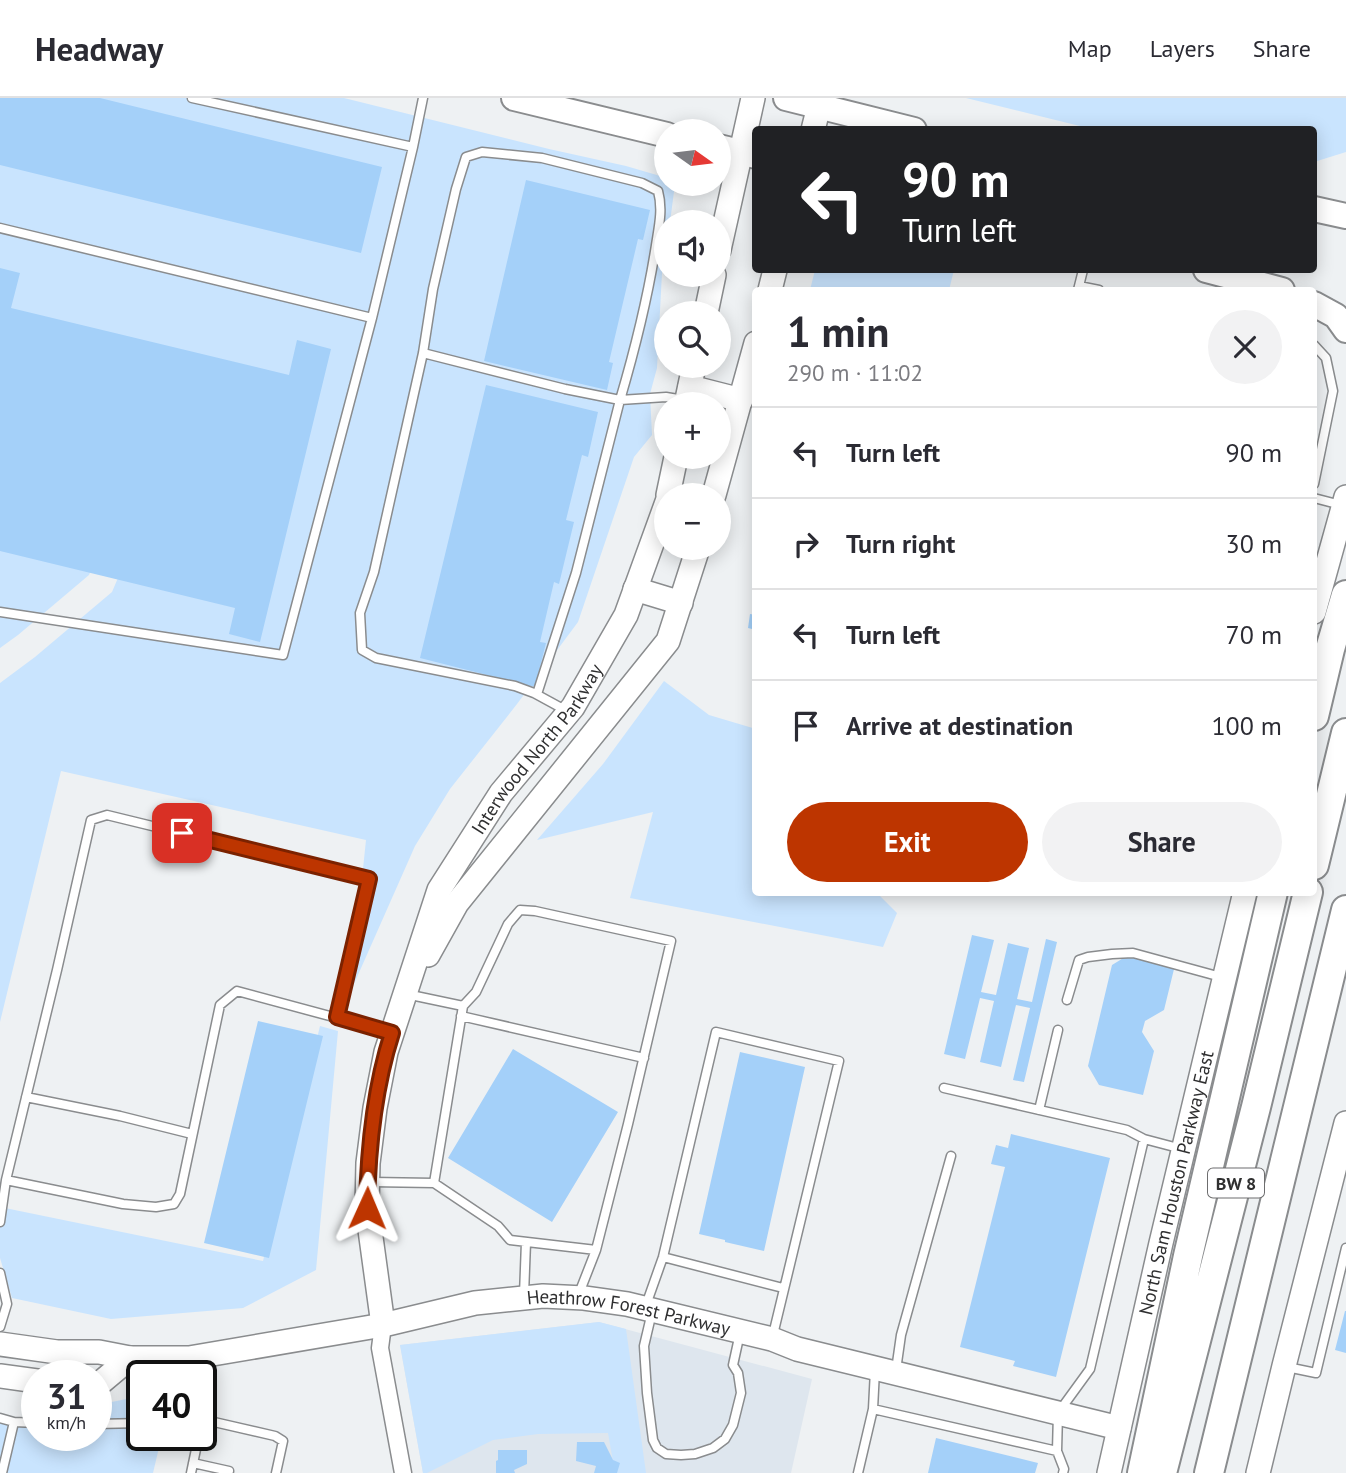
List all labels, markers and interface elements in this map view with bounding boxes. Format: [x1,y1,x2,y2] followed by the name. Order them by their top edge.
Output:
[35,27,163,70] text: Headway
[1068,33,1112,64] text: Map
[1150,33,1215,64] text: Layers
[1253,33,1311,64] text: Share
[654,119,732,196] north arrow
[654,119,731,560] map controls
[902,147,1009,211] text: 90 m
[787,154,878,245] icon: left
[902,209,1017,251] text: Turn left
[654,210,731,287] button: sound
[654,301,731,378] button: search
[787,304,889,359] text: 1 min
[1208,310,1282,384] button: close
[787,358,923,387] text: 290 m · 11:02
[654,392,731,469] button: +
[787,434,825,472] icon: left
[846,436,940,469] text: Turn left
[1226,436,1282,469] text: 90 m
[654,483,731,560] button: −
[787,525,825,563] icon: right
[846,527,955,560] text: Turn right
[1226,527,1282,560] text: 30 m
[787,616,825,654] icon: left
[846,618,940,651] text: Turn left
[1226,618,1282,651] text: 70 m
[466,659,607,839] street label: Interwood North Parkway
[787,707,825,745] icon: arrive
[846,709,1073,742] text: Arrive at destination
[1211,709,1282,742] text: 100 m
[787,802,1028,882] button: Exit
[1042,802,1282,882] button: Share
[152,803,212,863] pin
[163,814,201,852] icon: arrive
[1133,1047,1219,1317] street label: North Sam Houston Parkway East
[1208,1168,1264,1198] road number: BW 8
[330,1171,404,1245] position arrow
[526,1284,733,1341] street label: Heathrow Forest Parkway
[126,1360,217,1451] speed limit sign: 40
[47,1373,86,1419] text: 31
[47,1411,86,1434] text: km/h

